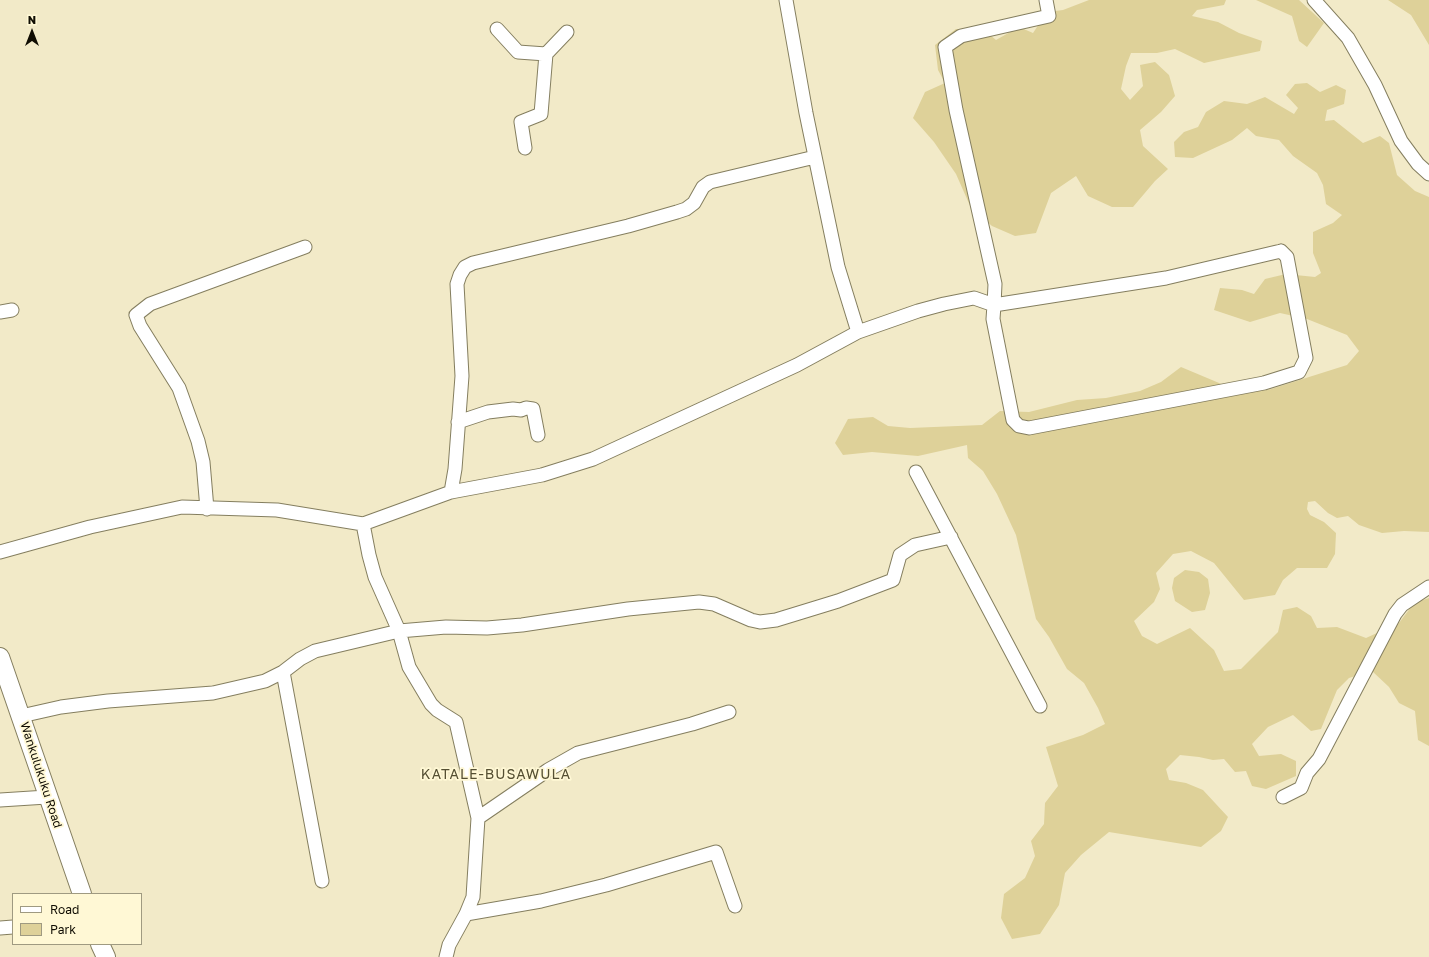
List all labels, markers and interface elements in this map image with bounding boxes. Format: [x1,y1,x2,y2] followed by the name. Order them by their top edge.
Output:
[12,12,52,52] north arrow
[28,13,36,26] text: N
[17,720,65,830] street label: Wankulukuku Road
[421,767,571,783] district label: KATALE-BUSAWULA
[12,893,142,945] legend
[50,902,79,917] text: Road
[50,922,76,937] text: Park

